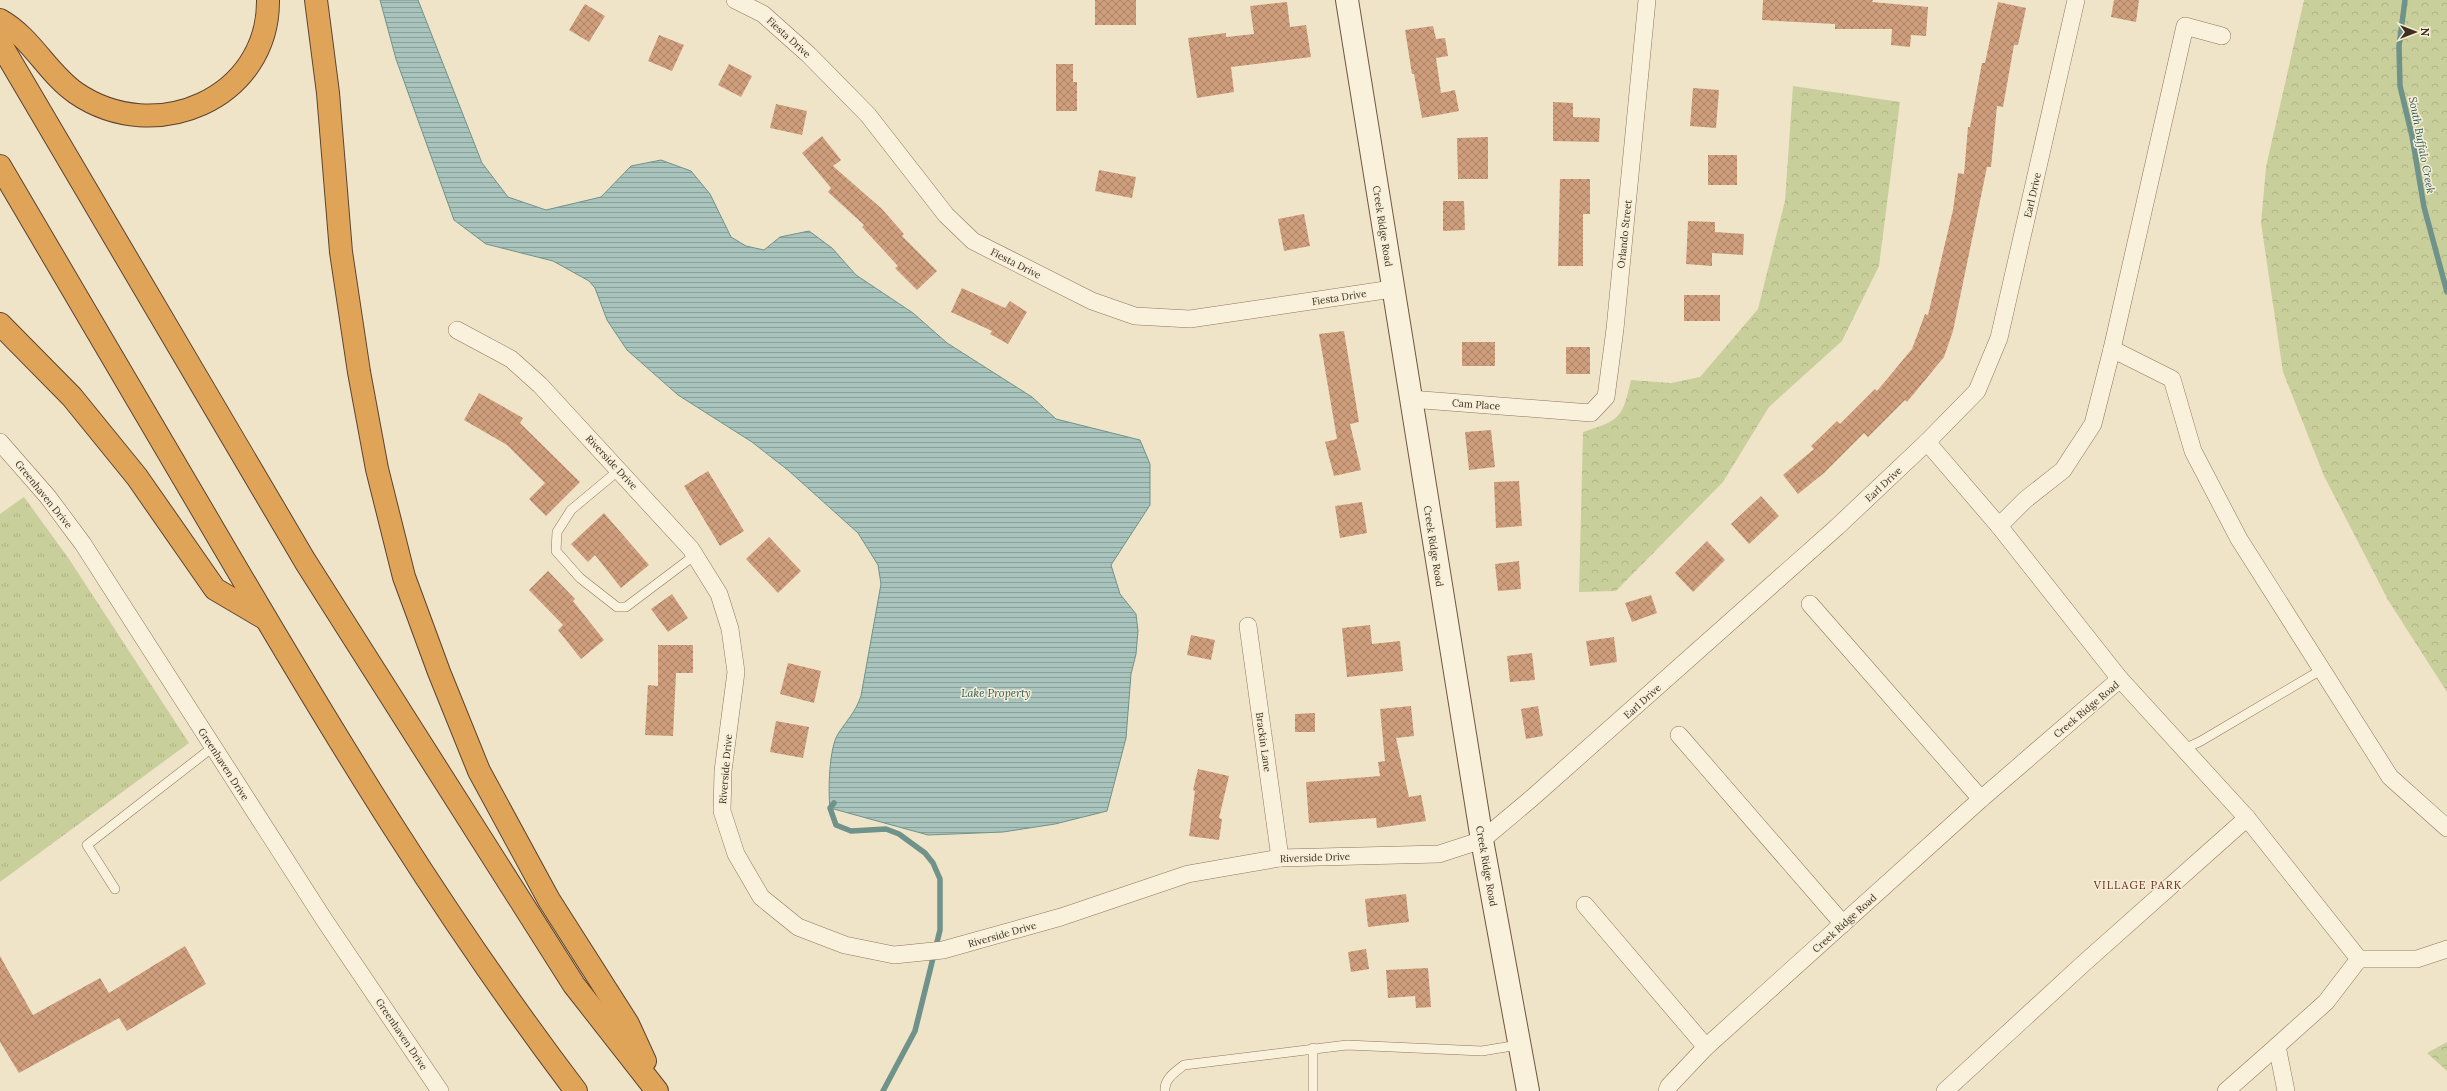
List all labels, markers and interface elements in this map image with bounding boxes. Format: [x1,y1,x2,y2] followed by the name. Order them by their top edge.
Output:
[2395,12,2435,52] north arrow
[764,14,814,61] street label: Fiesta Drive
[2418,28,2432,37] text: N
[2406,95,2438,195] water label: South Buffalo Creek
[2021,171,2044,219] street label: Earl Drive
[1370,185,1395,268] street label: Creek Ridge Road
[1614,199,1635,269] street label: Orlando Street
[988,245,1044,282] street label: Fiesta Drive
[1311,287,1368,308] street label: Fiesta Drive
[1451,396,1501,413] street label: Cam Place
[583,432,641,493] street label: Riverside Drive
[12,458,75,531] street label: Greenhaven Drive
[1862,464,1905,505] street label: Earl Drive
[1421,505,1446,588] street label: Creek Ridge Road
[2051,678,2122,741] street label: Creek Ridge Road
[1621,681,1664,722] street label: Earl Drive
[961,686,1031,700] water label: Lake Property
[1253,711,1274,773] street label: Brackin Lane
[195,726,252,803] street label: Greenhaven Drive
[716,733,735,805] street label: Riverside Drive
[1473,825,1500,908] street label: Creek Ridge Road
[1280,850,1351,865] street label: Riverside Drive
[2093,878,2182,892] district label: VILLAGE PARK
[1810,891,1879,956] street label: Creek Ridge Road
[967,918,1038,950] street label: Riverside Drive
[373,996,431,1073] street label: Greenhaven Drive

